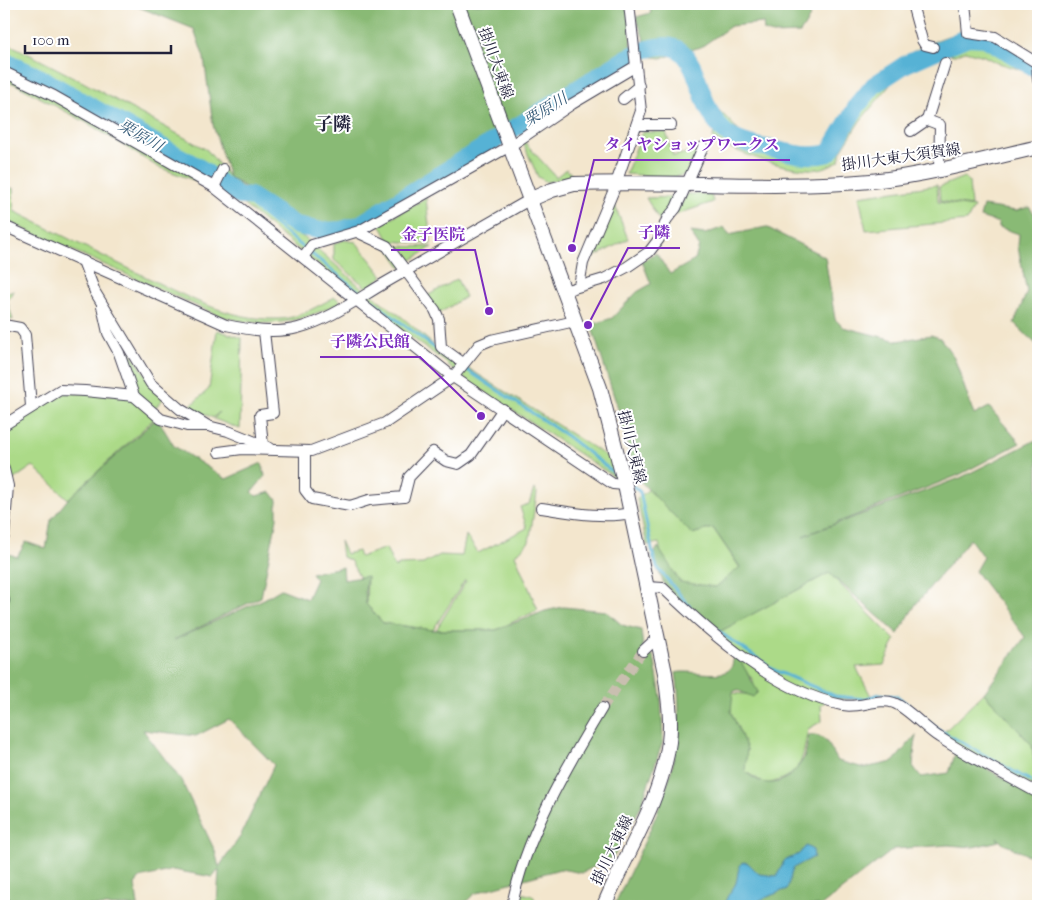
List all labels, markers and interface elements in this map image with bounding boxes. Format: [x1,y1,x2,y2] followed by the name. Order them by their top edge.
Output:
[25,22,171,54] scale bar
[475,25,517,101] street label: 掛川大東線
[32,31,70,49] text: 100 m
[520,88,572,130] water label: 栗原川
[315,114,351,135] district label: 子隣
[115,115,168,157] water label: 栗原川
[594,129,790,160] callout: タイヤショップワークス
[604,135,780,154] text: タイヤショップワークス
[840,140,962,174] street label: 掛川大東大須賀線
[628,217,680,248] callout: 子隣
[391,219,475,250] callout: 金子医院
[638,223,670,242] text: 子隣
[401,225,465,244] text: 金子医院
[320,326,420,357] callout: 子隣公民館
[330,332,410,351] text: 子隣公民館
[614,408,650,486] street label: 掛川大東線
[587,812,637,888] street label: 掛川大東線

